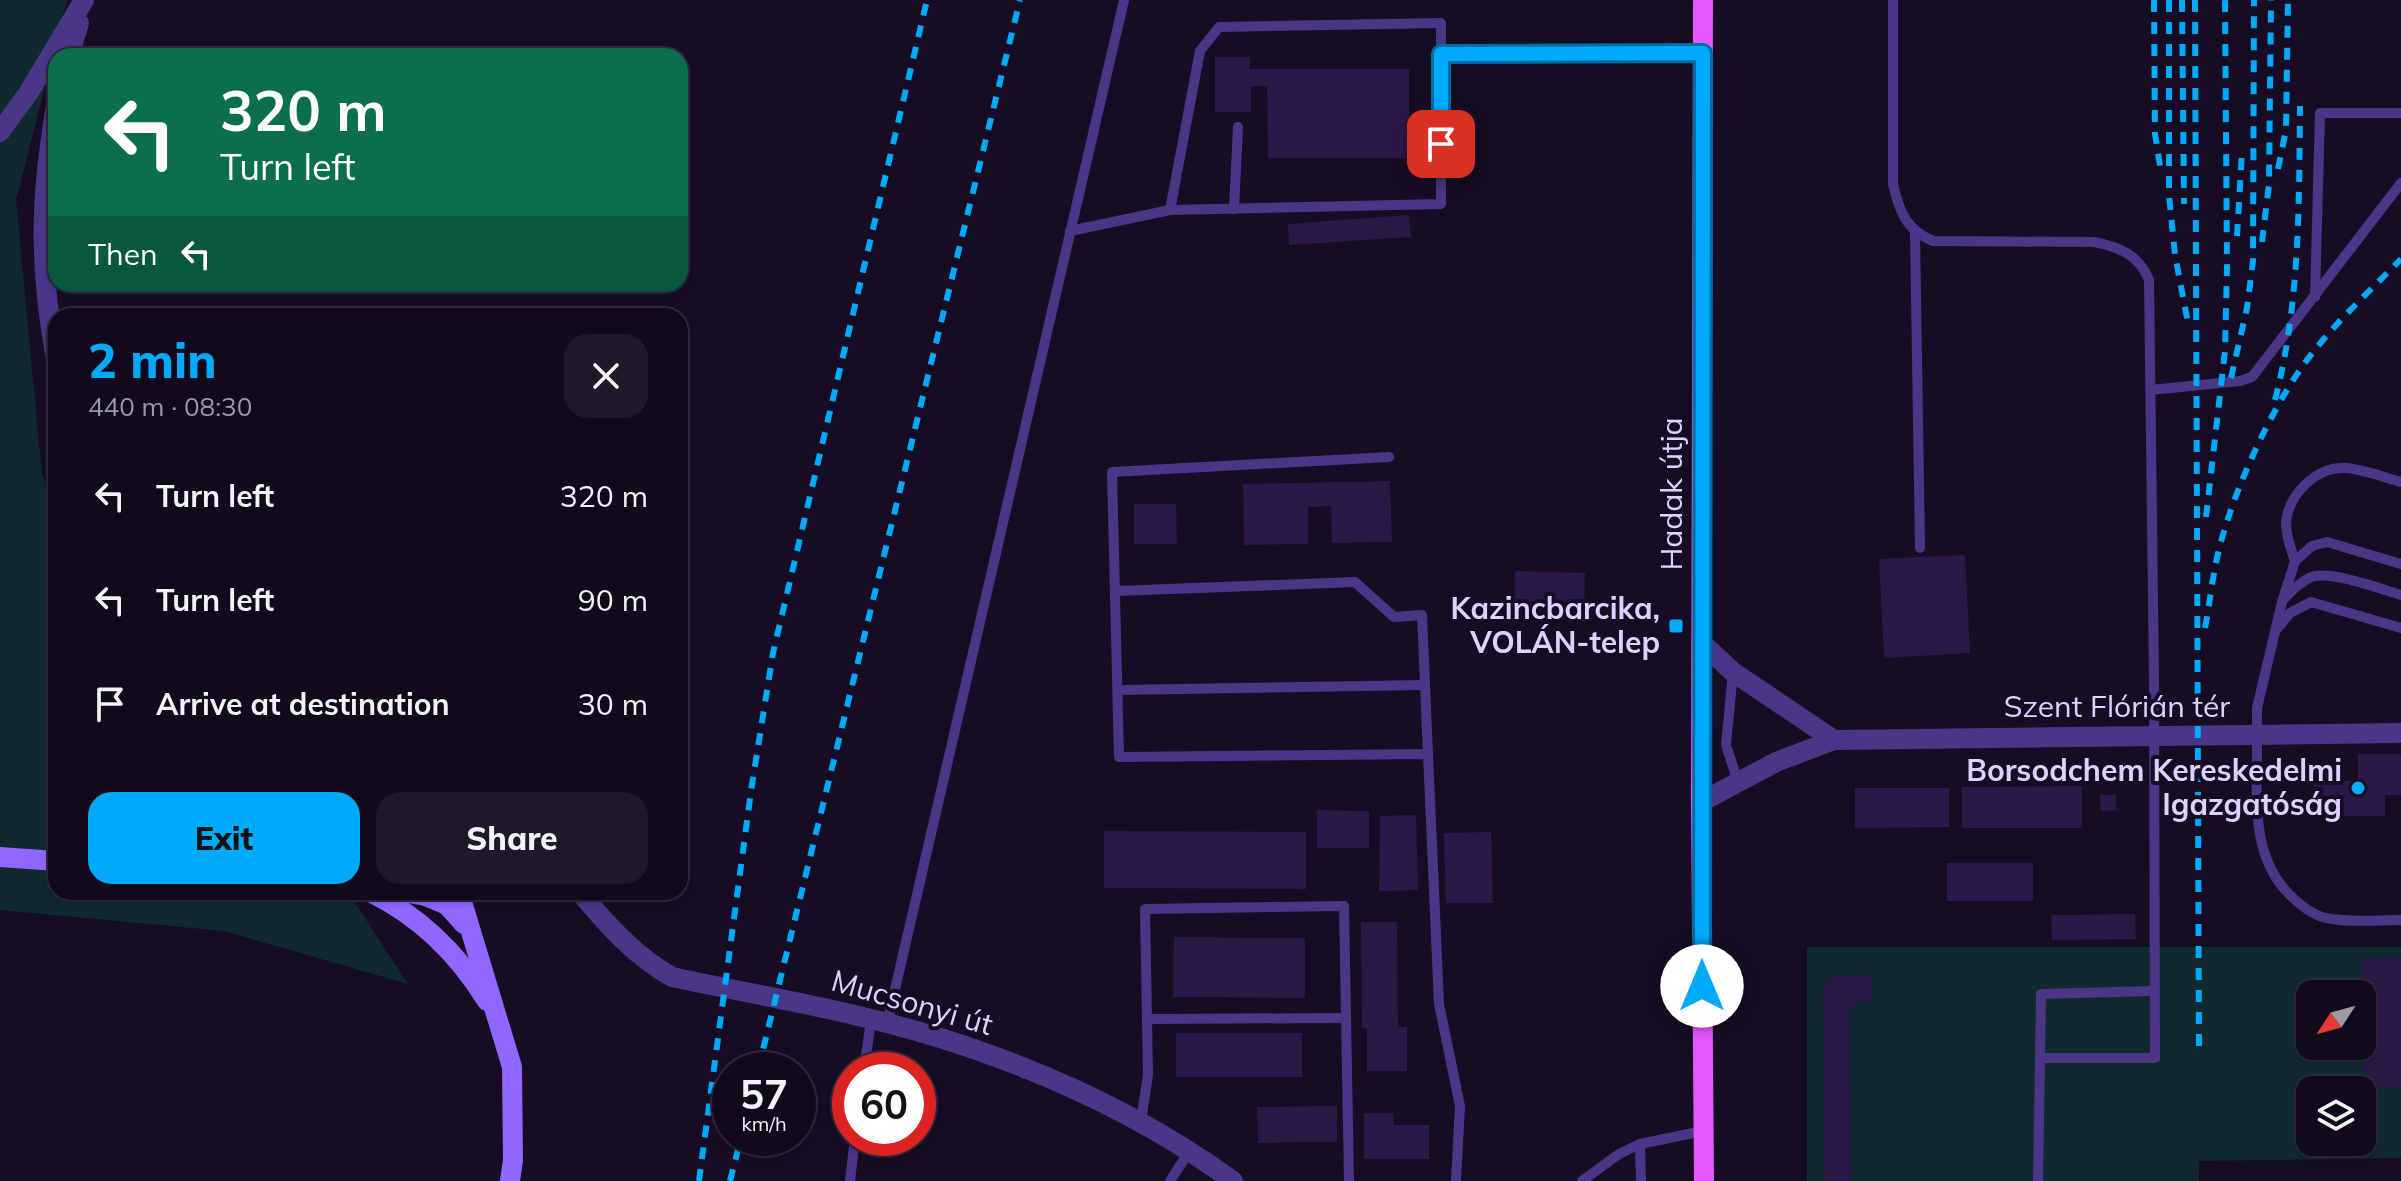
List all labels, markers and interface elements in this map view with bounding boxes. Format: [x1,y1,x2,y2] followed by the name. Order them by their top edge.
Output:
[220,75,387,145] text: 320 m
[88,80,192,184] icon: left
[1407,110,1475,178] pin
[1419,122,1463,166] icon: arrive
[220,144,356,189] text: Turn left
[174,232,218,276] icon: left
[88,235,158,273] text: Then
[88,330,217,390] text: 2 min
[564,334,648,418] button: close
[88,390,252,423] text: 440 m · 08:30
[1652,417,1690,571] street label: Hadak útja
[88,474,132,518] icon: left
[156,477,274,515] text: Turn left
[560,477,648,515] text: 320 m
[88,578,132,622] icon: left
[156,581,274,619] text: Turn left
[578,581,648,619] text: 90 m
[1450,589,1660,661] place label: Kazincbarcika, VOLÁN-telep
[1667,617,1685,635] marker: Kazincbarcika, VOLÁN-telep
[88,682,132,726] icon: arrive
[156,685,450,723] text: Arrive at destination
[578,685,648,723] text: 30 m
[2004,687,2230,725] street label: Szent Flórián tér
[1966,751,2342,823] place label: Borsodchem Kereskedelmi Igazgatóság
[2349,779,2367,797] marker: Borsodchem Kereskedelmi Igazgatóság
[88,792,360,884] button: Exit
[376,792,648,884] button: Share
[1660,944,1744,1028] position arrow
[827,961,997,1043] street label: Mucsonyi út
[2296,980,2376,1060] north arrow
[2296,980,2376,1156] map controls
[832,1052,936,1156] speed limit sign: 60
[740,1069,788,1119] text: 57
[2296,1076,2376,1156] button: layers
[741,1111,787,1136] text: km/h

